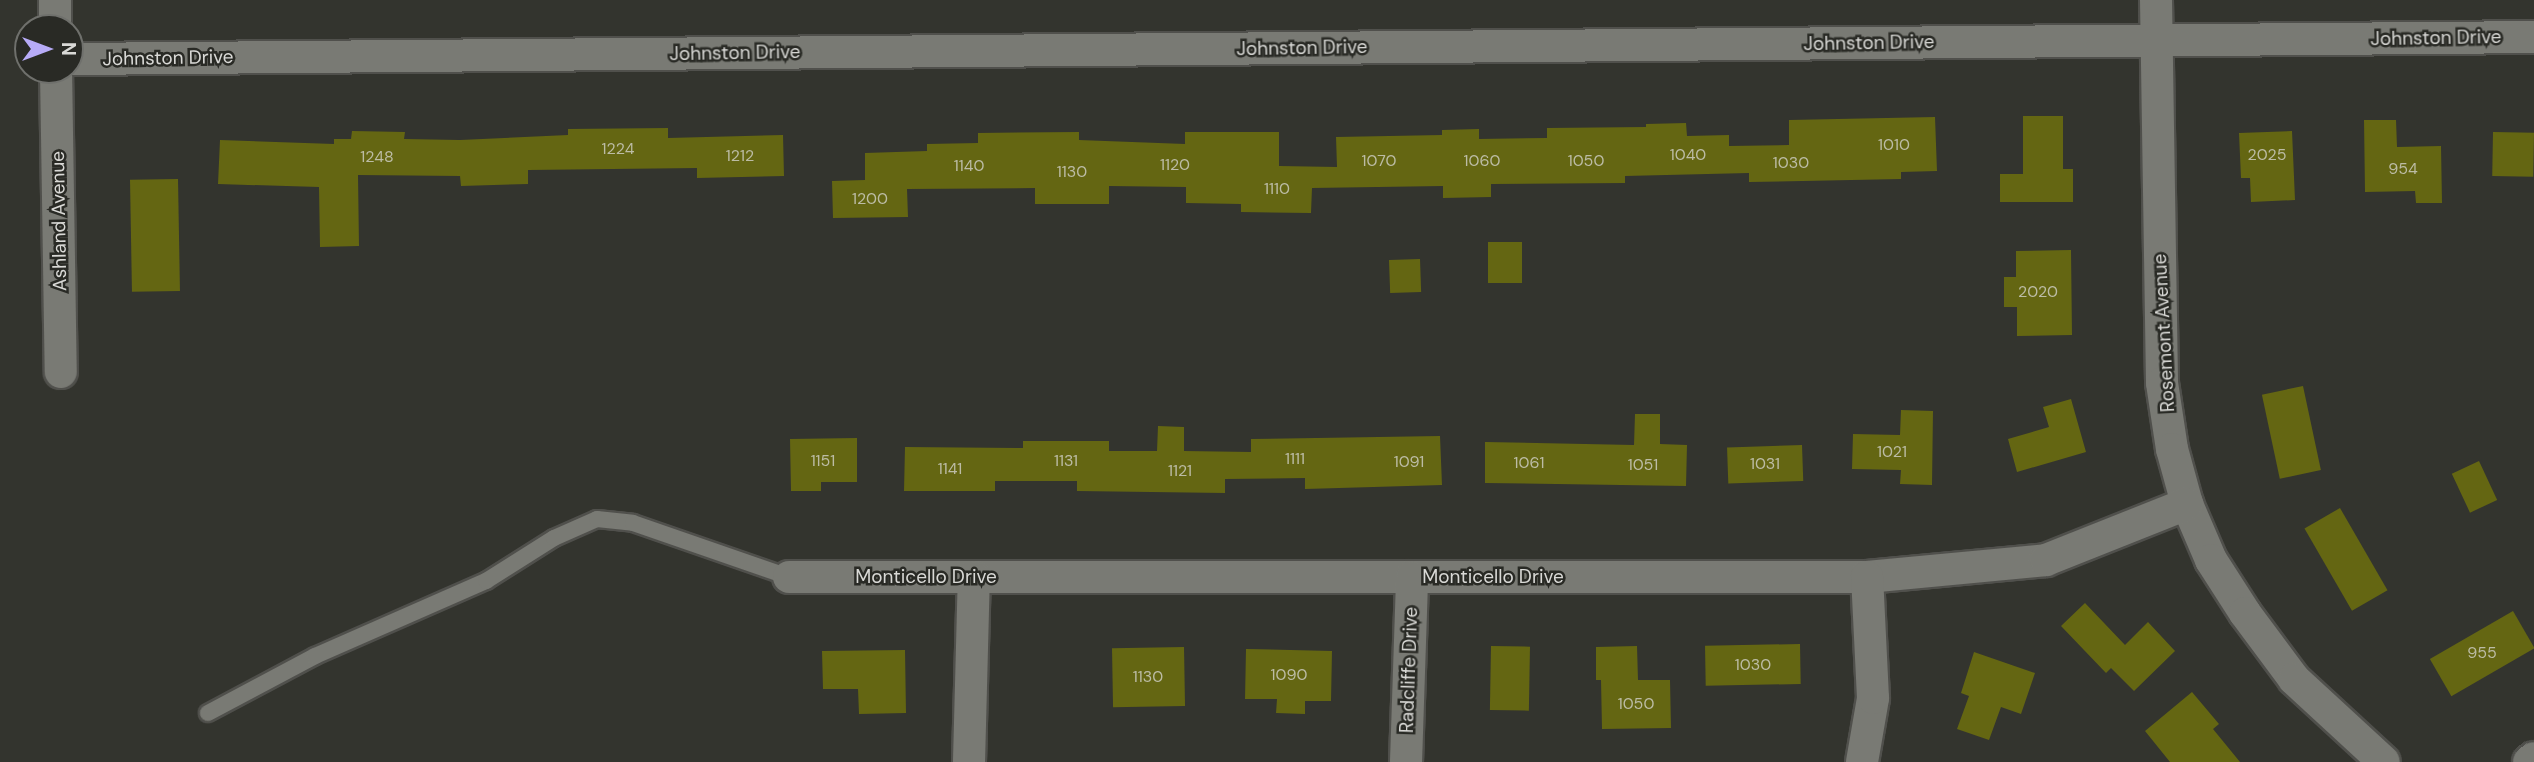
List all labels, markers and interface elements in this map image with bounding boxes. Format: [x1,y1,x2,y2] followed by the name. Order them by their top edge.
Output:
[14,14,84,84] north arrow
[2370,25,2502,51] street label: Johnston Drive
[1803,30,1935,56] street label: Johnston Drive
[1236,35,1368,61] street label: Johnston Drive
[669,40,801,66] street label: Johnston Drive
[56,42,81,56] text: N
[102,45,234,71] street label: Johnston Drive
[1878,135,1910,155] house number: 1010
[602,139,634,159] house number: 1224
[1670,145,1706,165] house number: 1040
[2248,145,2286,165] house number: 2025
[726,146,754,166] house number: 1212
[360,147,394,167] house number: 1248
[46,151,72,291] street label: Ashland Avenue
[1362,151,1396,171] house number: 1070
[1464,151,1500,171] house number: 1060
[1568,151,1604,171] house number: 1050
[1773,153,1809,173] house number: 1030
[1160,155,1190,175] house number: 1120
[954,156,984,176] house number: 1140
[2388,159,2418,179] house number: 954
[1057,162,1087,182] house number: 1130
[1264,179,1290,199] house number: 1110
[852,189,888,209] house number: 1200
[2148,253,2180,413] street label: Rosemont Avenue
[2018,282,2058,302] house number: 2020
[1877,442,1907,462] house number: 1021
[1285,449,1305,469] house number: 1111
[811,451,835,471] house number: 1151
[1054,451,1078,471] house number: 1131
[1394,452,1424,472] house number: 1091
[1514,453,1544,473] house number: 1061
[1750,454,1780,474] house number: 1031
[1628,455,1658,475] house number: 1051
[938,459,962,479] house number: 1141
[1168,461,1192,481] house number: 1121
[855,566,997,588] street label: Monticello Drive
[1422,566,1564,588] street label: Monticello Drive
[1395,606,1423,734] street label: Radcliffe Drive
[2467,643,2497,663] house number: 955
[1735,655,1771,675] house number: 1030
[1271,665,1307,685] house number: 1090
[1133,667,1163,687] house number: 1130
[1618,694,1654,714] house number: 1050

